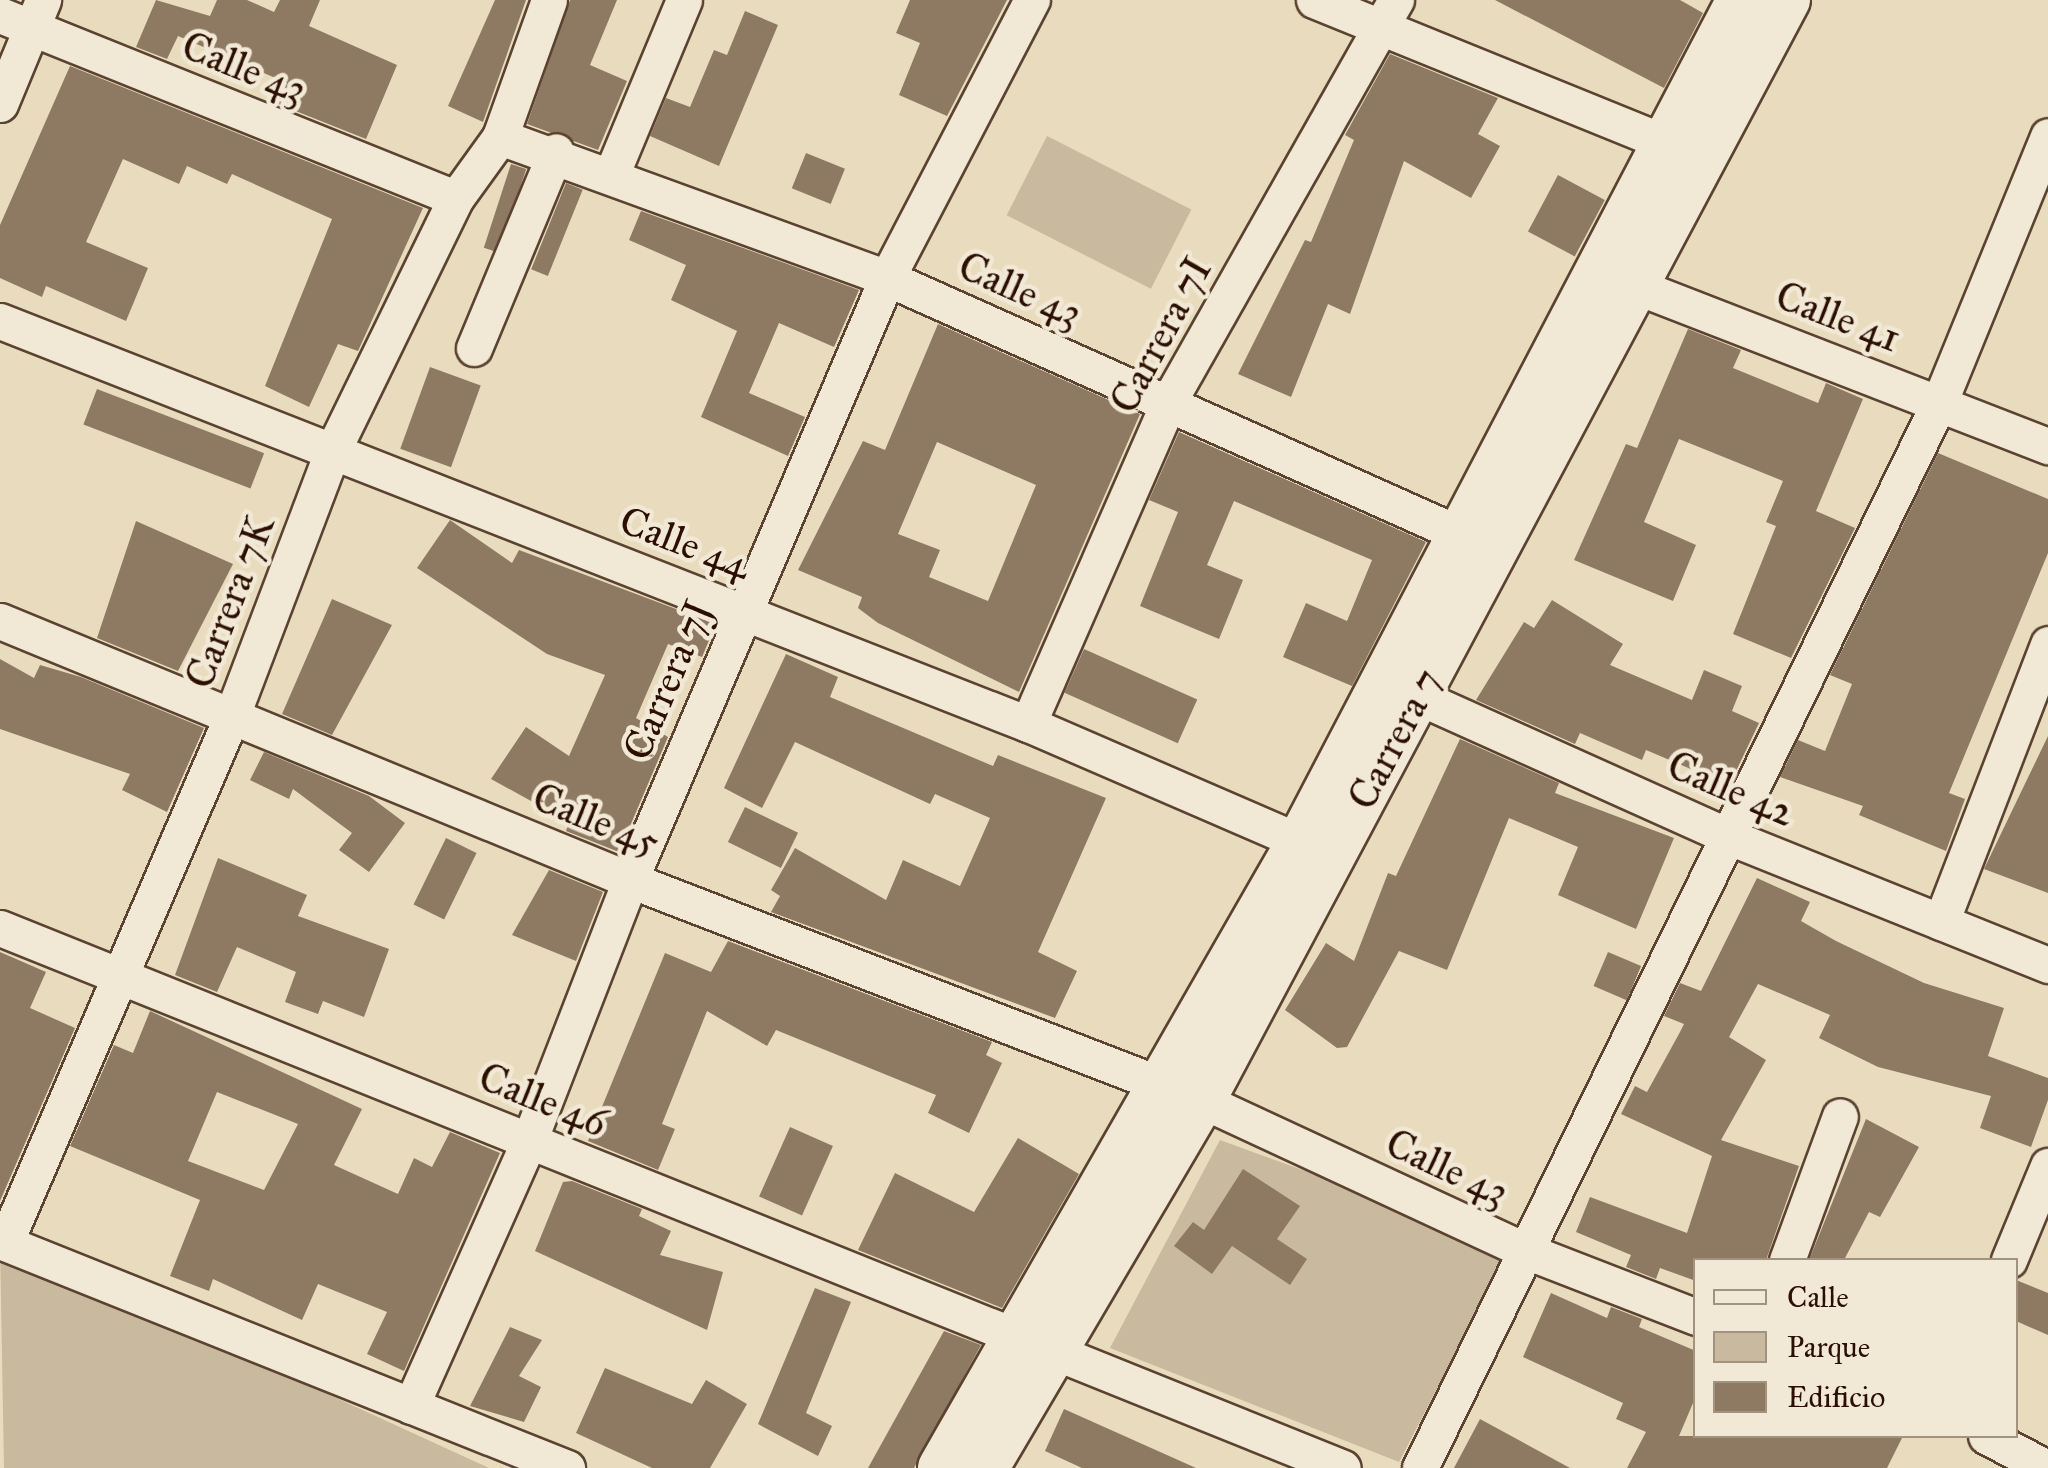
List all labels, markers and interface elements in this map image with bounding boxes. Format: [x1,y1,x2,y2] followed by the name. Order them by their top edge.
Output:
[175,22,313,114] street label: Calle 43
[951,242,1089,338] street label: Calle 43
[1100,249,1222,421] street label: Carrera 7I
[1769,271,1907,363] street label: Calle 41
[613,496,757,590] street label: Calle 44
[175,509,285,695] street label: Carrera 7K
[613,593,723,767] street label: Carrera 7J
[1338,660,1452,818] street label: Carrera 7
[1660,741,1802,837] street label: Calle 42
[526,773,666,867] street label: Calle 45
[472,1053,614,1147] street label: Calle 46
[1378,1119,1516,1217] street label: Calle 43
[1693,1258,2018,1438] legend
[1787,1279,1849,1315] text: Calle
[1787,1329,1870,1365] text: Parque
[1787,1379,1885,1415] text: Edificio

